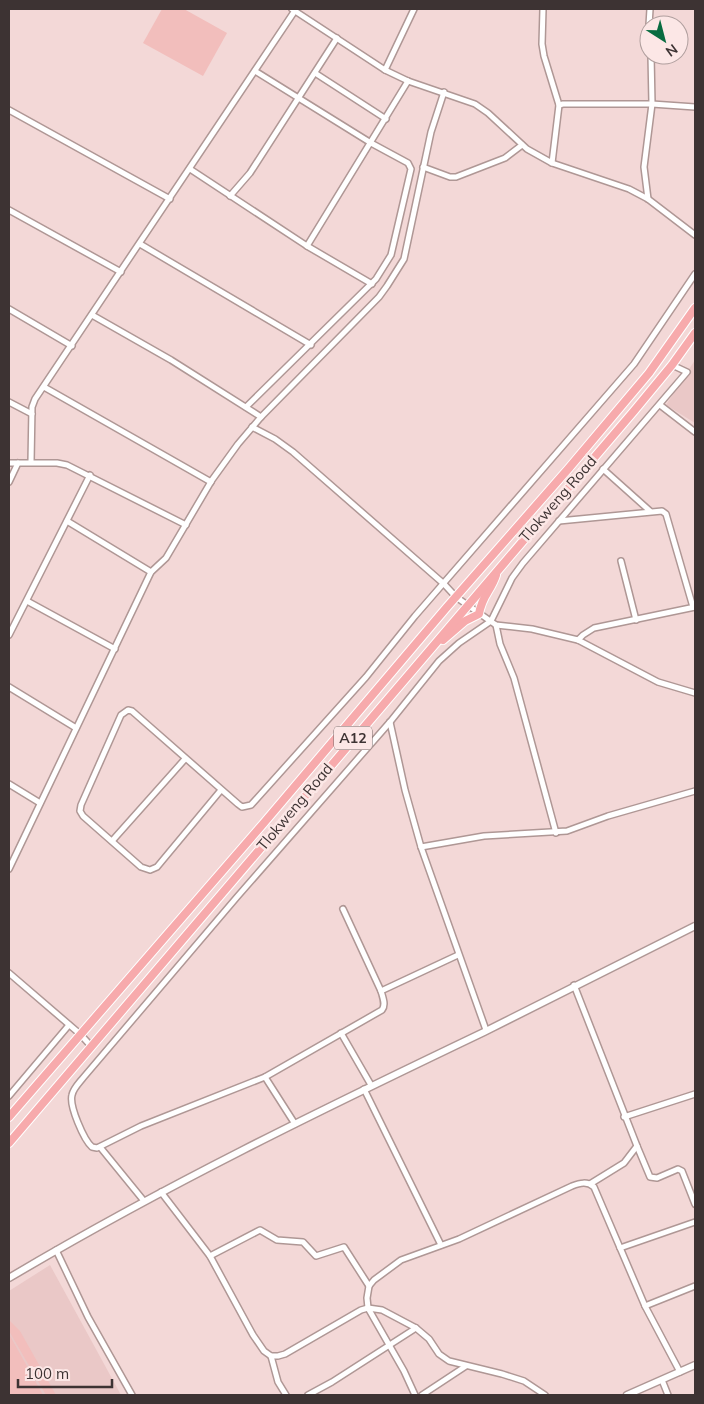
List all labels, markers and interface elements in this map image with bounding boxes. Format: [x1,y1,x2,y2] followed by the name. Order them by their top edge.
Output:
[639,15,689,65] north arrow
[662,40,681,61] text: N
[515,452,600,546] street label: Tlokweng Road
[334,726,372,750] road number: A12
[253,759,337,854] street label: Tlokweng Road
[18,1356,111,1388] scale bar
[25,1364,69,1383] text: 100 m

